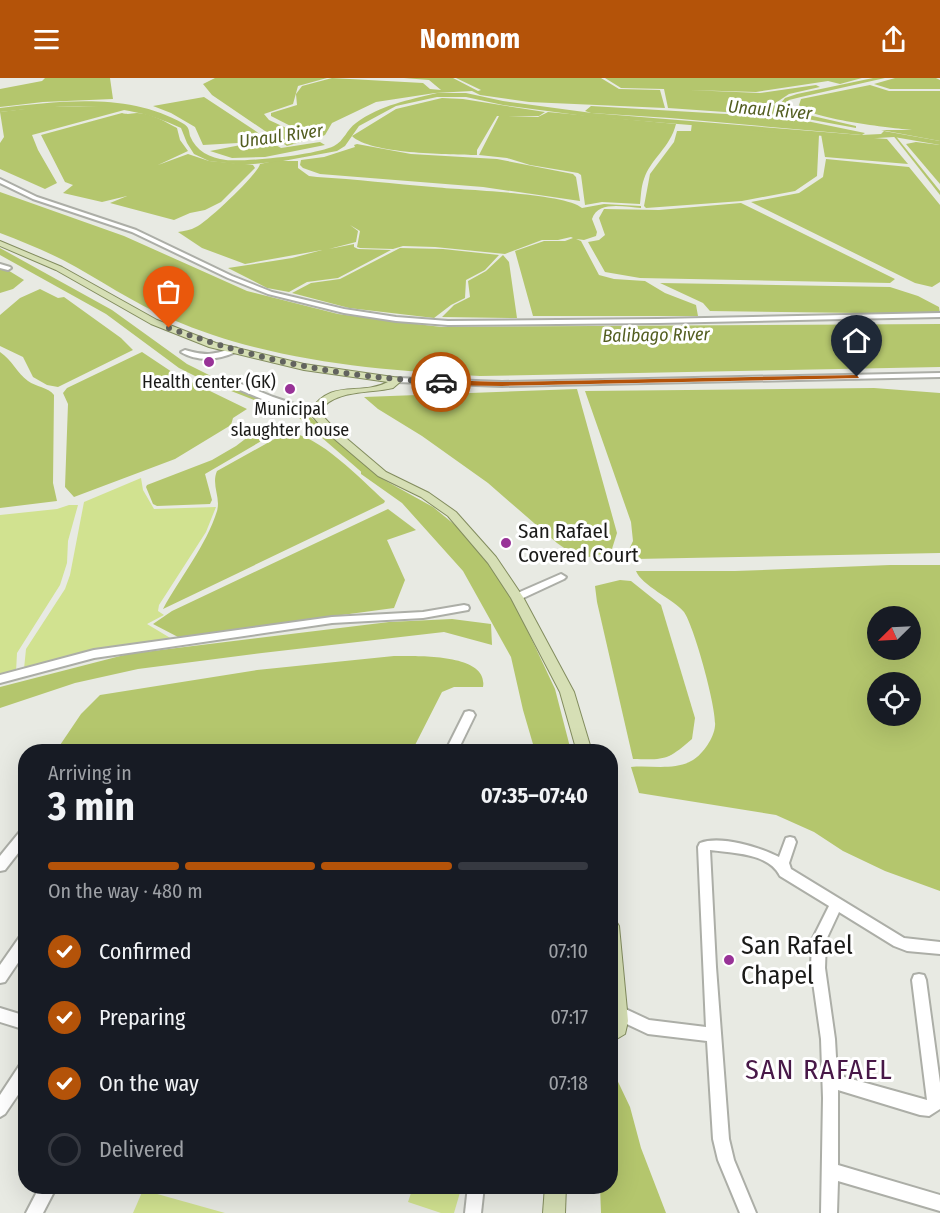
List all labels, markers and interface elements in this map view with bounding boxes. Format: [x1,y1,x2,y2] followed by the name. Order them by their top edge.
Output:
[30,23,63,56] icon: menu
[420,23,520,55] text: Nomnom
[877,23,910,56] icon: share
[727,95,814,125] water label: Unaul River
[238,119,325,153] water label: Unaul River
[143,266,194,328] pin
[152,275,185,308] icon: bag
[831,315,882,377] pin
[602,323,711,347] water label: Balibago River
[840,324,873,357] icon: home
[411,352,471,412] courier
[202,355,216,369] marker: Health center (GK)
[425,366,458,399] icon: car
[142,371,276,393] place label: Health center (GK)
[283,382,297,396] marker: Municipal slaughter house
[231,398,349,441] place label: Municipal slaughter house
[518,518,639,568] place label: San Rafael Covered Court
[499,536,513,550] marker: San Rafael Covered Court
[867,606,921,660] north arrow
[867,606,921,726] map controls
[867,672,921,726] button: locate
[48,761,132,785] text: Arriving in
[481,782,588,809] text: 07:35–07:40
[48,784,135,830] text: 3 min
[48,879,203,903] text: On the way · 480 m
[741,930,853,991] place label: San Rafael Chapel
[48,935,81,968] icon: check
[99,938,192,965] text: Confirmed
[548,939,588,963] text: 07:10
[722,953,736,967] marker: San Rafael Chapel
[48,1001,81,1034] icon: check
[99,1004,185,1031] text: Preparing
[551,1005,588,1029] text: 07:17
[745,1053,893,1086] district label: SAN RAFAEL
[48,1067,81,1100] icon: check
[99,1070,199,1097] text: On the way
[549,1071,588,1095] text: 07:18
[99,1136,184,1163] text: Delivered

